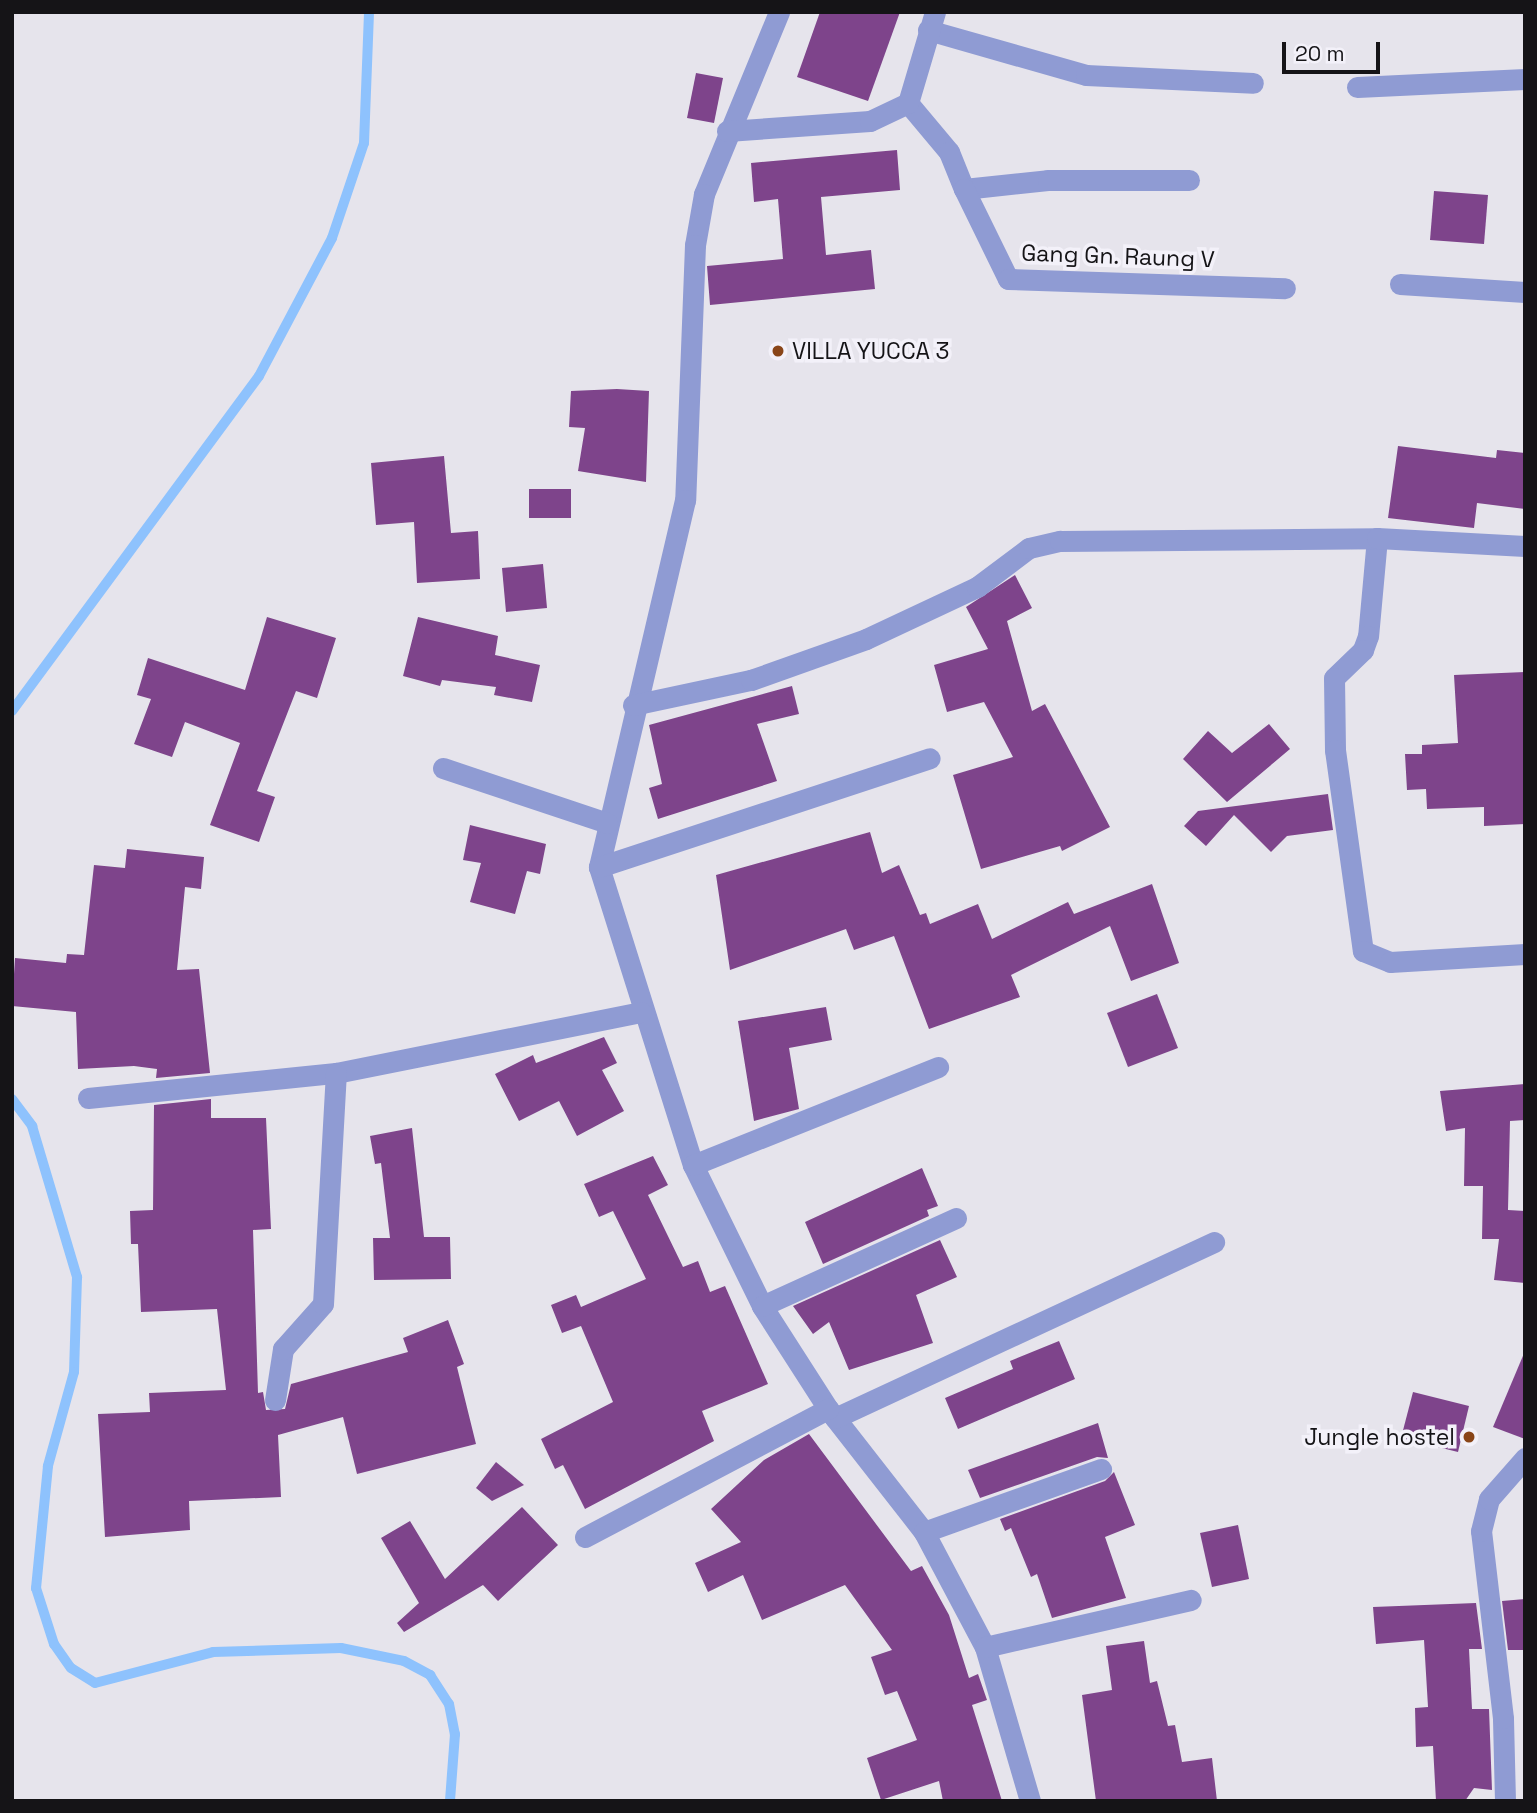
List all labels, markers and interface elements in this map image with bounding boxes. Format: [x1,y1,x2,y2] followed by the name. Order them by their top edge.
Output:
[1285,28,1383,72] scale bar
[1295,40,1345,67] text: 20 m
[1020,239,1216,273] street label: Gang Gn. Raung V
[792,337,950,365] place label: VILLA YUCCA 3
[770,343,786,359] marker: VILLA YUCCA 3
[1304,1423,1455,1451] place label: Jungle hostel
[1461,1429,1477,1445] marker: Jungle hostel

